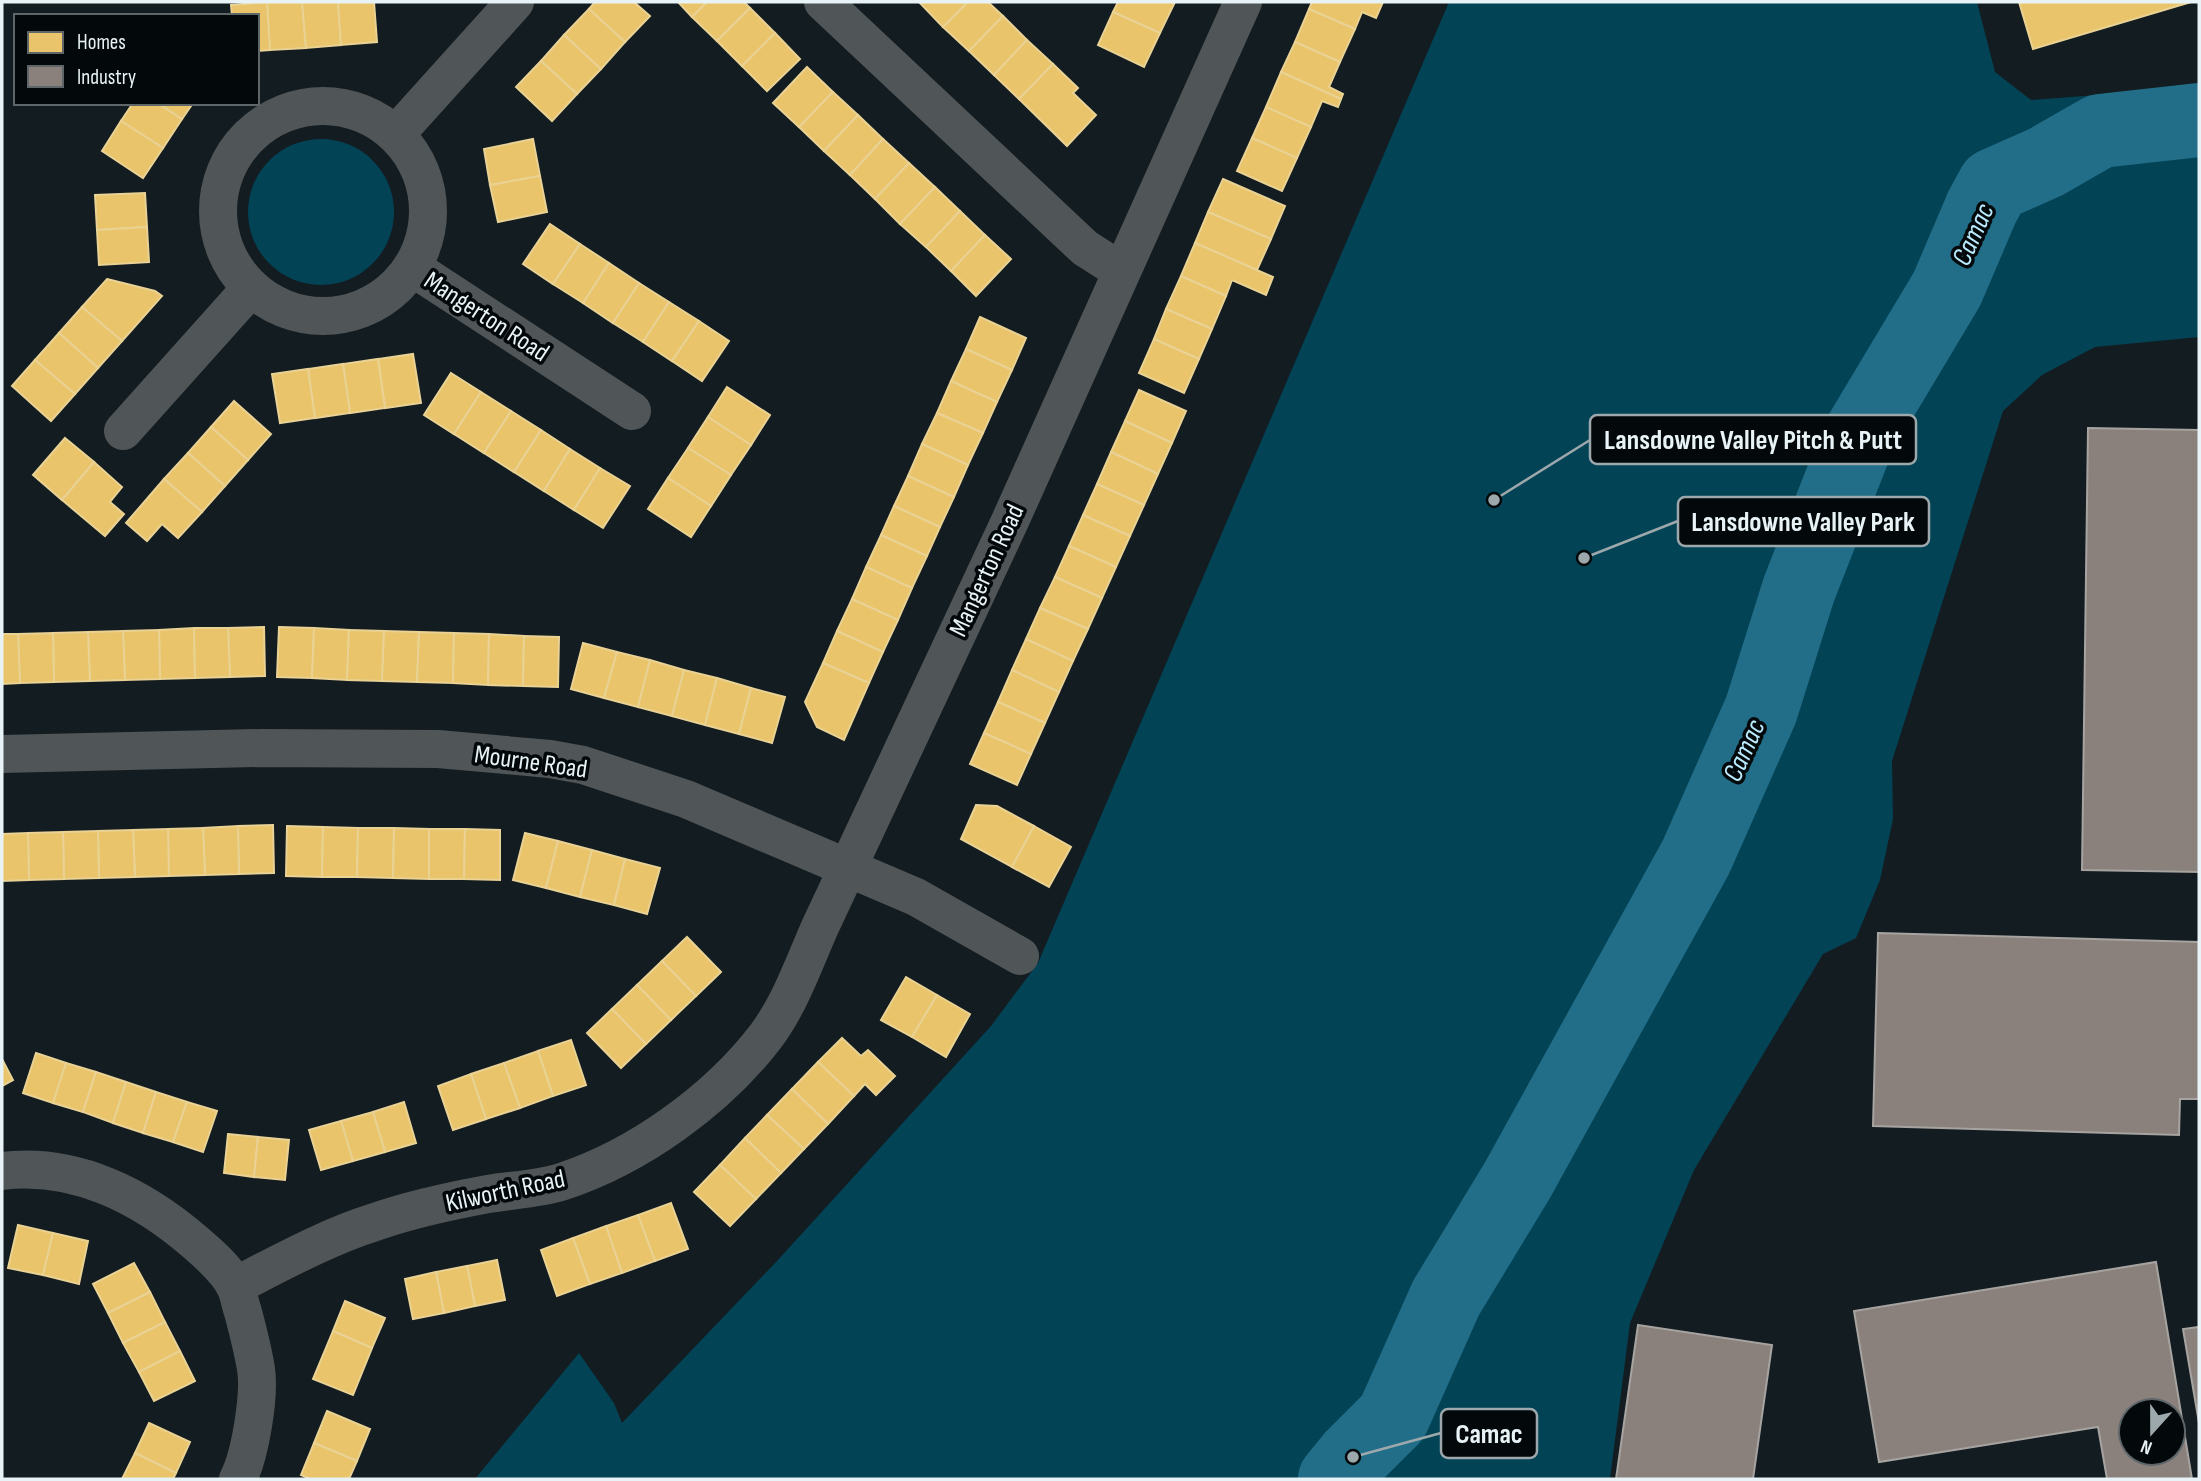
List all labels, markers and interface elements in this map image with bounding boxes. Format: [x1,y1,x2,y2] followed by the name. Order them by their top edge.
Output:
[14,14,259,105] legend
[77,30,126,55] text: Homes
[77,65,136,90] text: Industry
[1945,198,2002,271] water label: Camac
[418,266,554,369] street label: Mangerton Road
[1590,415,1916,464] callout: Lansdowne Valley Pitch & Putt
[1604,424,1902,457] text: Lansdowne Valley Pitch & Putt
[1678,497,1929,546] callout: Lansdowne Valley Park
[943,500,1031,642] street label: Mangerton Road
[1691,506,1915,539] text: Lansdowne Valley Park
[1716,714,1773,787] water label: Camac
[472,739,589,786] street label: Mourne Road
[443,1164,568,1219] street label: Kilworth Road
[2117,1397,2187,1467] north arrow
[1441,1409,1537,1458] callout: Camac
[1455,1418,1523,1451] text: Camac
[2138,1434,2155,1459] text: N

